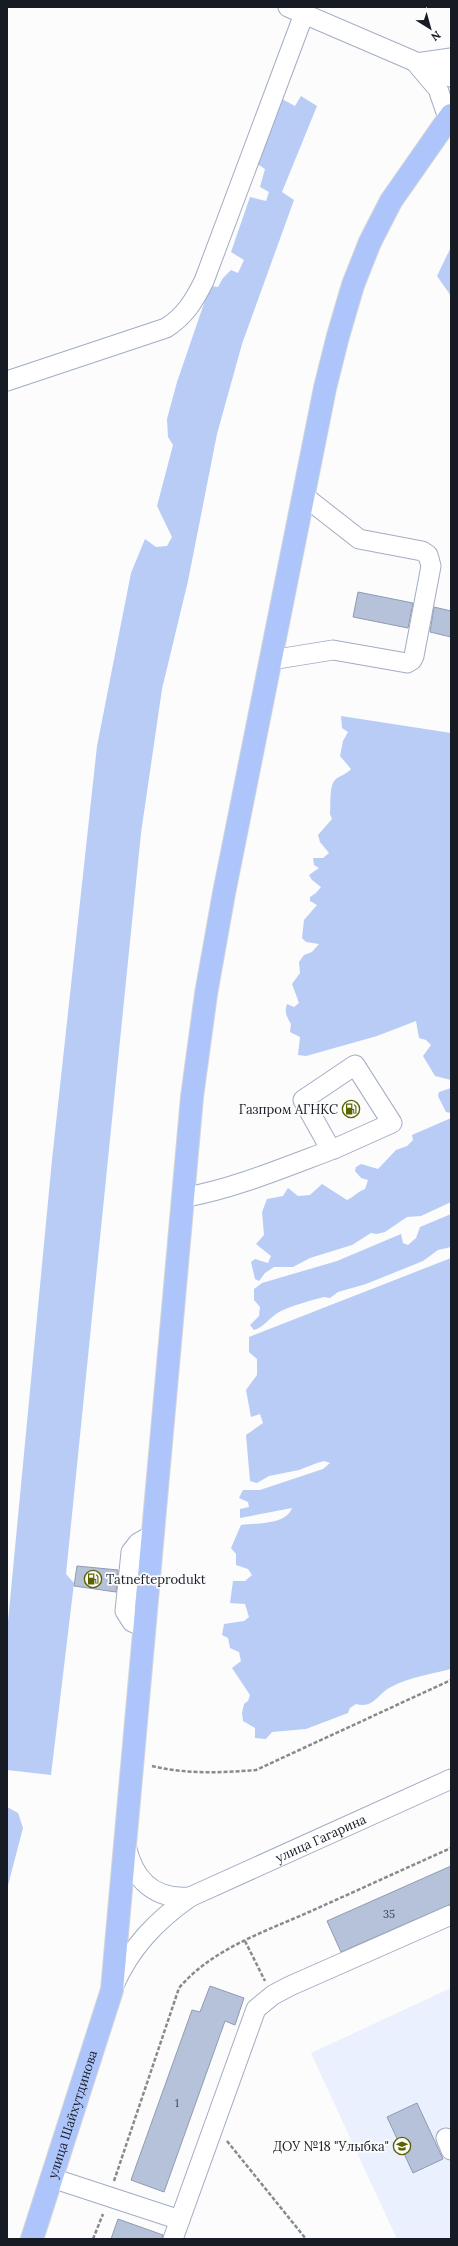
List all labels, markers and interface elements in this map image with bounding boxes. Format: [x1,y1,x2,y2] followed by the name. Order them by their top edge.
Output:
[410,8,450,48] north arrow
[428,28,444,44] text: N
[341,1099,361,1119] fuel station icon: Газпром АГНКС
[239,1101,338,1118] place label: Газпром АГНКС
[83,1569,103,1589] fuel station icon: Tatnefteprodukt
[106,1571,206,1588] place label: Tatnefteprodukt
[273,1810,369,1866] street label: улица Гагарина
[383,1907,395,1921] house number: 35
[44,2048,101,2181] street label: улица Шайхутдинова
[175,2096,179,2110] house number: 1
[392,2136,412,2156] school or university icon: ДОУ №18 "Улыбка"
[273,2138,389,2155] place label: ДОУ №18 "Улыбка"

